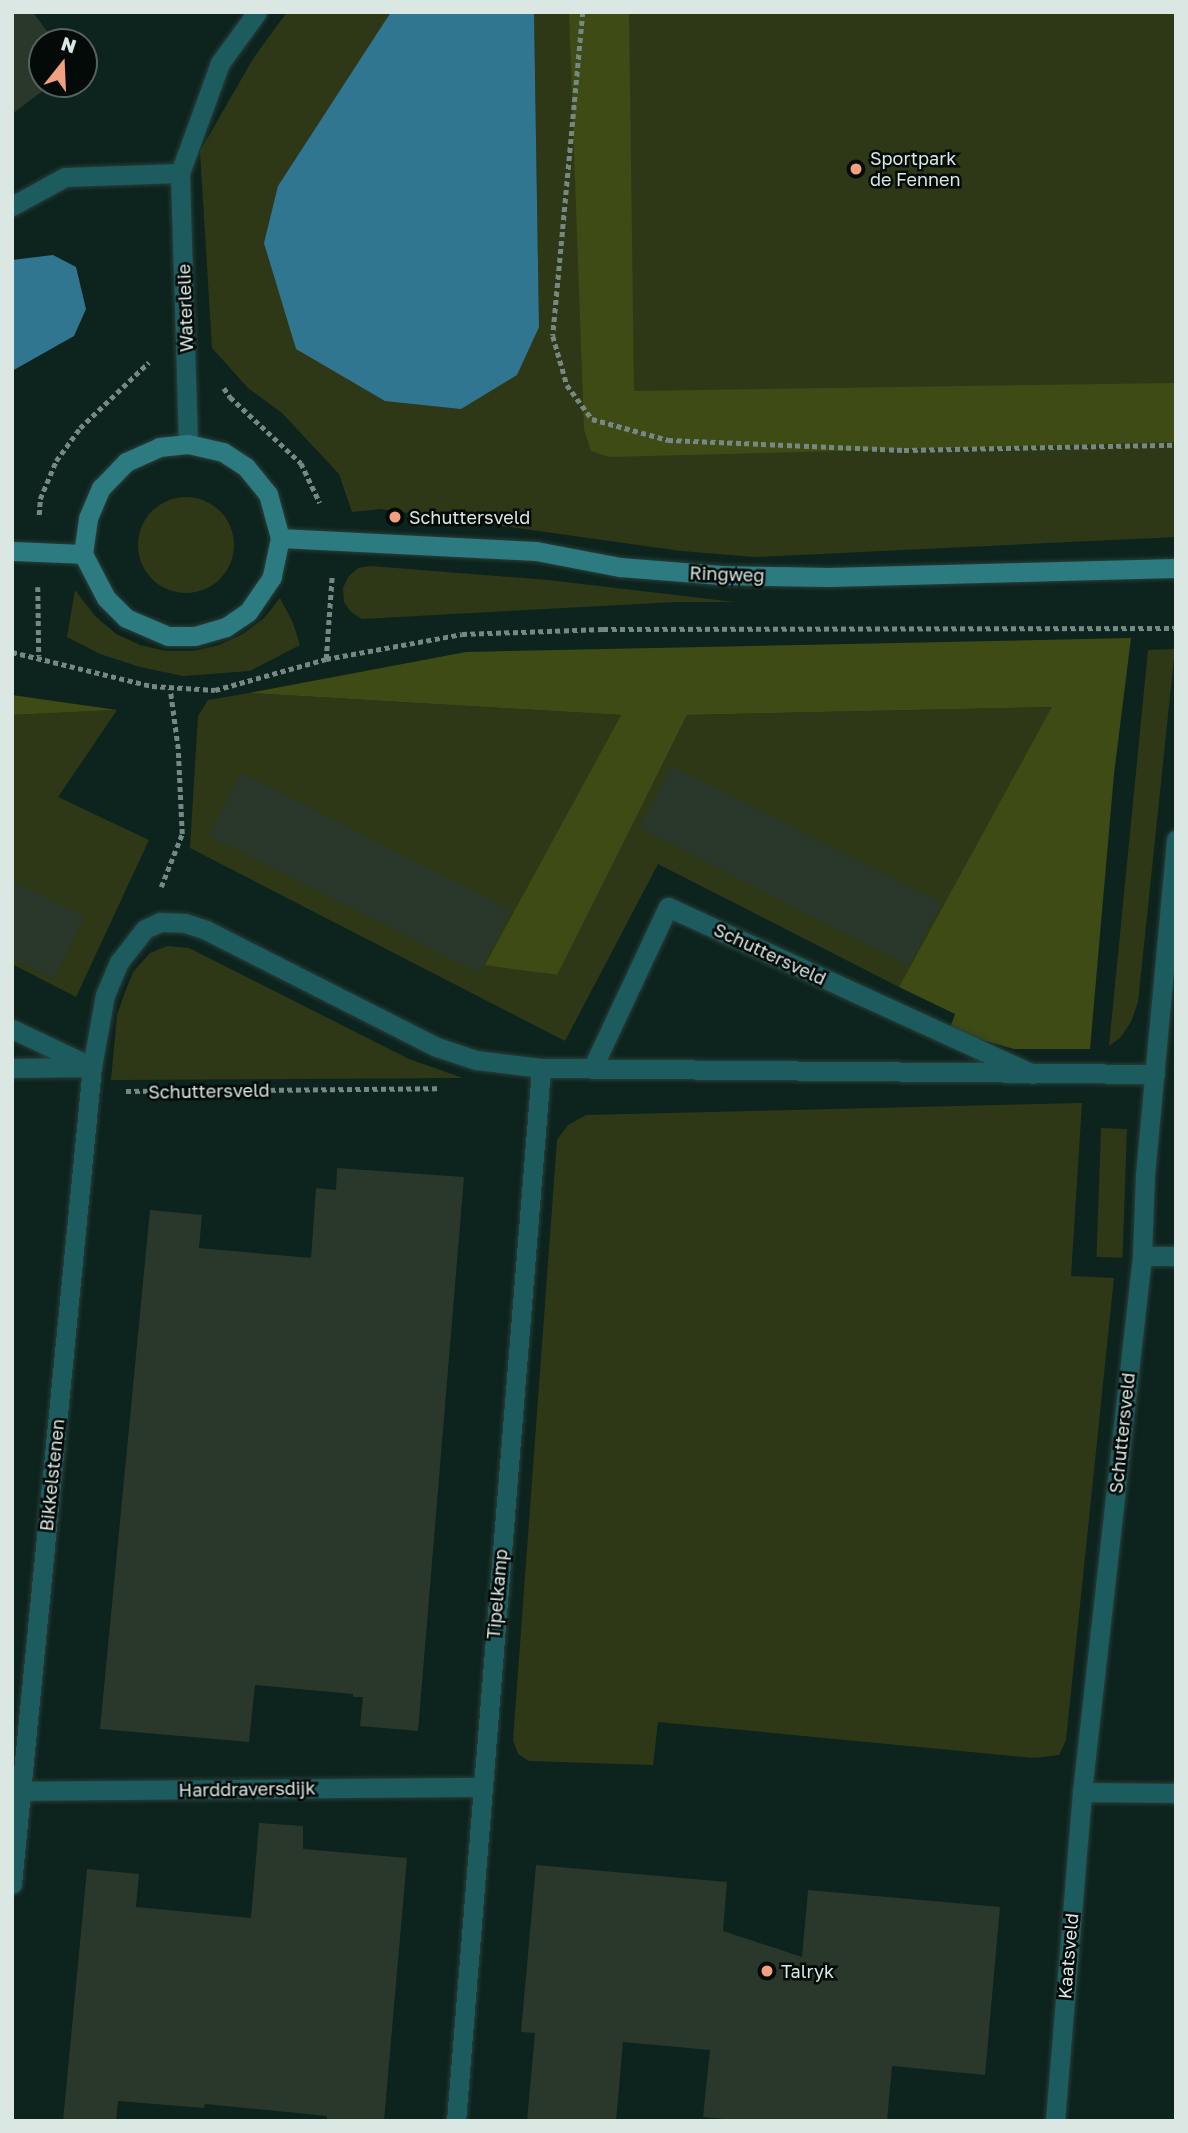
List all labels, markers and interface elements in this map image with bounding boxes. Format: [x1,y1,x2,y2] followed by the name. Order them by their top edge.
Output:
[28,28,98,98] north arrow
[59,31,79,58] text: N
[870,148,961,190] place label: Sportpark de Fennen
[848,161,864,177] marker: Sportpark de Fennen
[173,264,197,352] street label: Waterlelie
[409,506,530,528] place label: Schuttersveld
[387,509,403,525] marker: Schuttersveld
[689,562,765,586] street label: Ringweg
[710,919,830,989] street label: Schuttersveld
[148,1079,270,1103] street label: Schuttersveld
[1105,1372,1139,1494] street label: Schuttersveld
[35,1418,69,1532] street label: Bikkelstenen
[482,1548,512,1640] street label: Tipelkamp
[178,1777,316,1801] street label: Harddraversdijk
[1053,1912,1083,2000] street label: Kaatsveld
[781,1960,834,1982] place label: Talryk
[759,1963,775,1979] marker: Talryk

